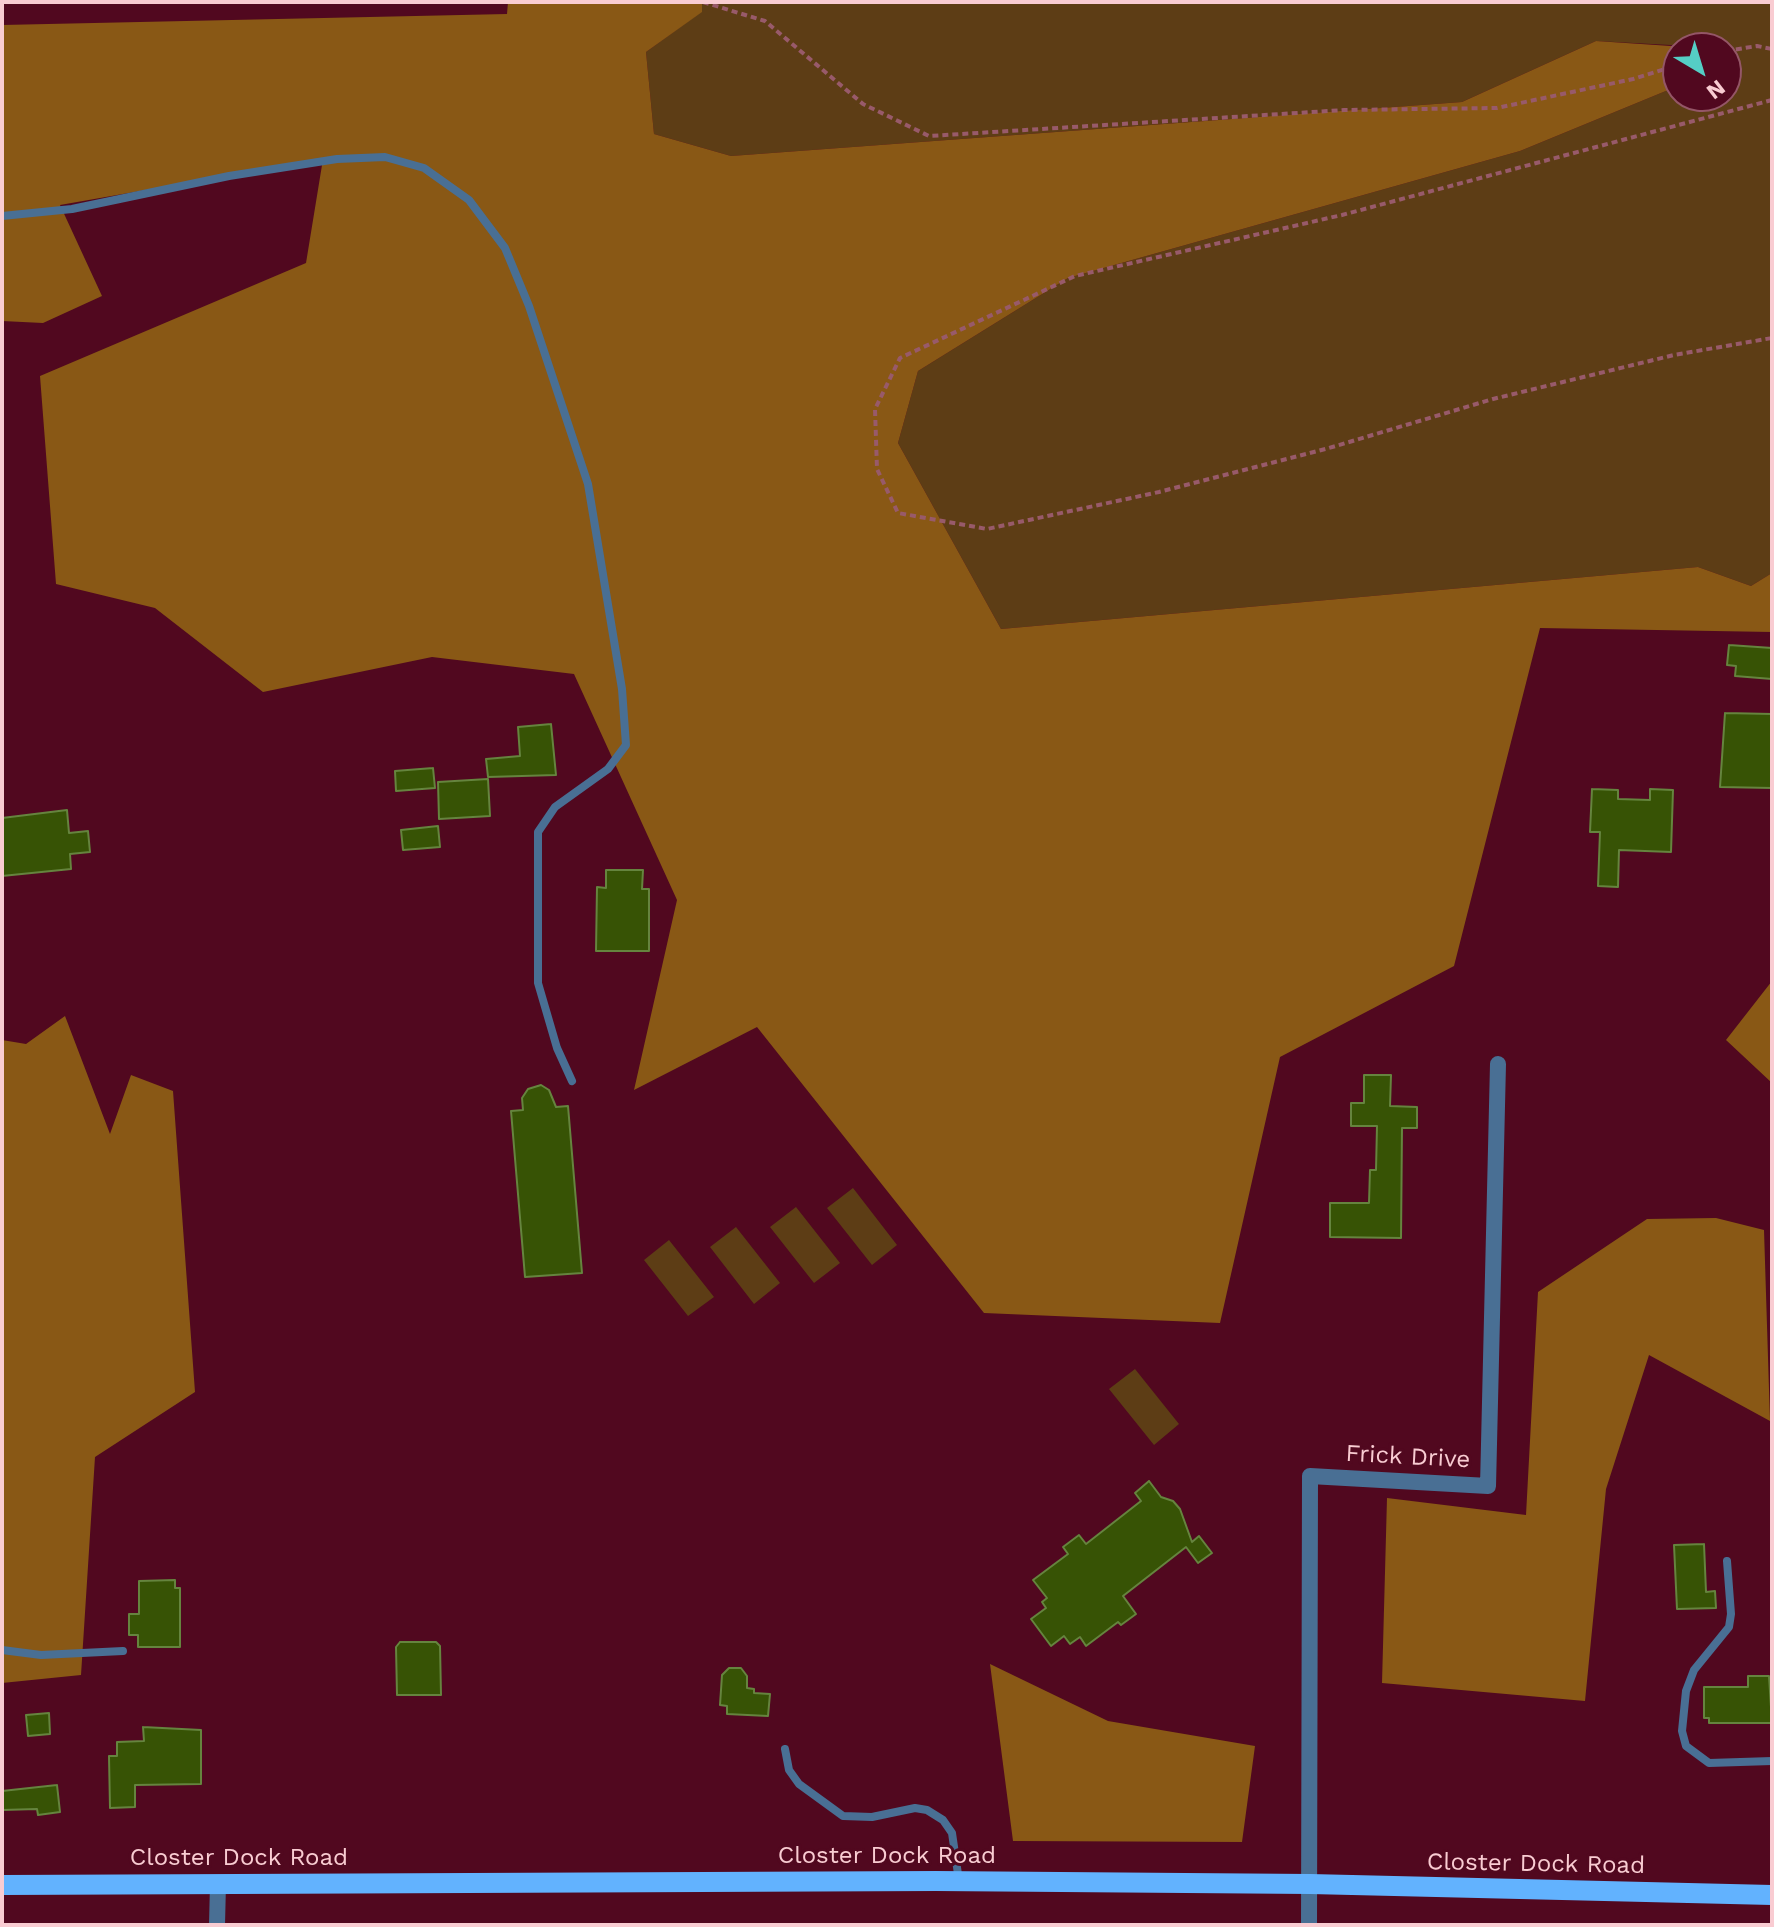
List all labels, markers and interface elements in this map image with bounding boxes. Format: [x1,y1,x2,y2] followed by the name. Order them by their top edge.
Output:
[1662,32,1742,112] north arrow
[1702,75,1730,105] text: N
[1345,1439,1471,1475] street label: Frick Drive
[778,1842,996,1870] street label: Closter Dock Road
[130,1844,348,1872] street label: Closter Dock Road
[1427,1848,1645,1880] street label: Closter Dock Road

